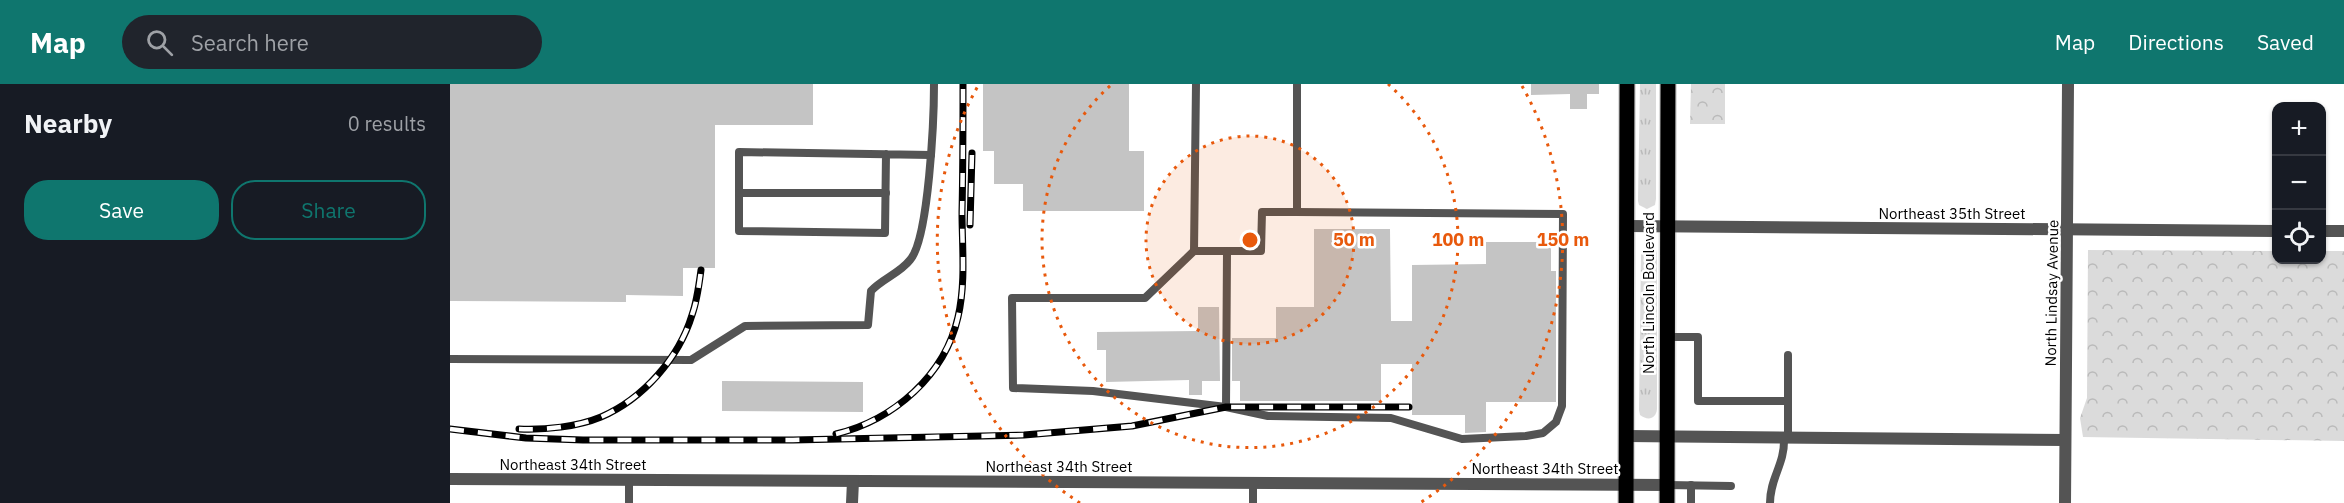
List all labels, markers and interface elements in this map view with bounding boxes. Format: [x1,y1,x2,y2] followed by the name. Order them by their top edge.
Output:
[122,15,542,69] search box
[30,24,86,61] text: Map
[143,26,176,59] icon: search
[191,28,309,57] text: Search here
[2055,28,2095,56] text: Map
[2128,28,2224,56] text: Directions
[2257,28,2314,56] text: Saved
[2272,102,2326,264] map controls
[2272,102,2326,156] button: +
[24,106,112,140] text: Nearby
[348,110,426,137] text: 0 results
[2272,156,2326,210] button: −
[24,180,219,240] button: Save
[231,180,426,240] button: Share
[1878,204,2026,223] street label: Northeast 35th Street
[2272,210,2326,264] button: locate
[1639,212,1658,374] street label: North Lincoln Boulevard
[2041,219,2062,367] street label: North Lindsay Avenue
[1333,228,1375,251] text: 50 m
[1432,228,1484,251] text: 100 m
[1537,228,1589,251] text: 150 m
[1240,230,1260,250] centre of rings
[499,455,647,474] street label: Northeast 34th Street
[985,457,1133,476] street label: Northeast 34th Street
[1471,459,1619,478] street label: Northeast 34th Street

